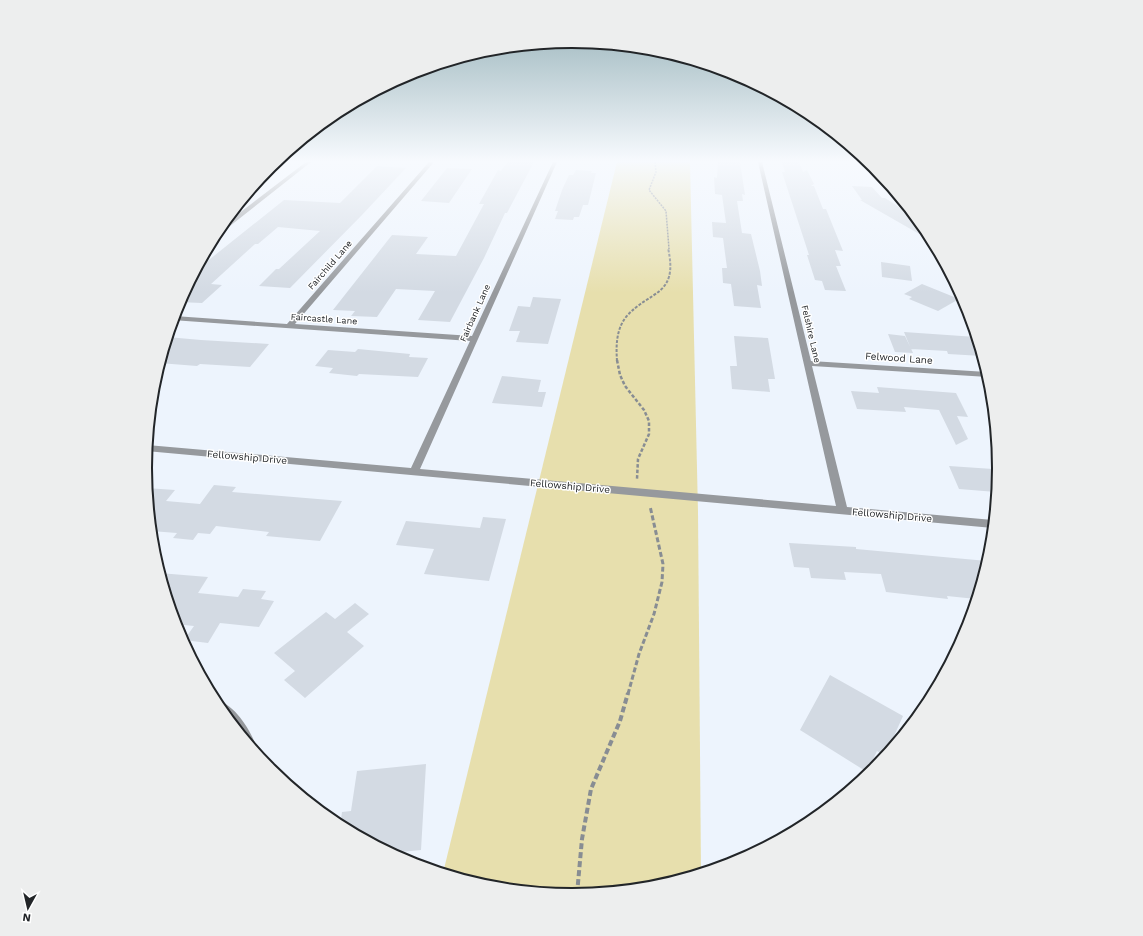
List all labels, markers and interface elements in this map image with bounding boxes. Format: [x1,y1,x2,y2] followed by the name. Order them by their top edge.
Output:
[306,238,354,292] street label: Fairchild Lane
[458,283,492,343] street label: Fairbank Lane
[800,304,822,364] street label: Felshire Lane
[290,312,358,326] street label: Faircastle Lane
[865,350,933,366] street label: Felwood Lane
[207,448,288,466] street label: Fellowship Drive
[530,477,611,495] street label: Fellowship Drive
[852,506,933,524] street label: Fellowship Drive
[8,888,48,928] north arrow
[22,910,32,924] text: N

